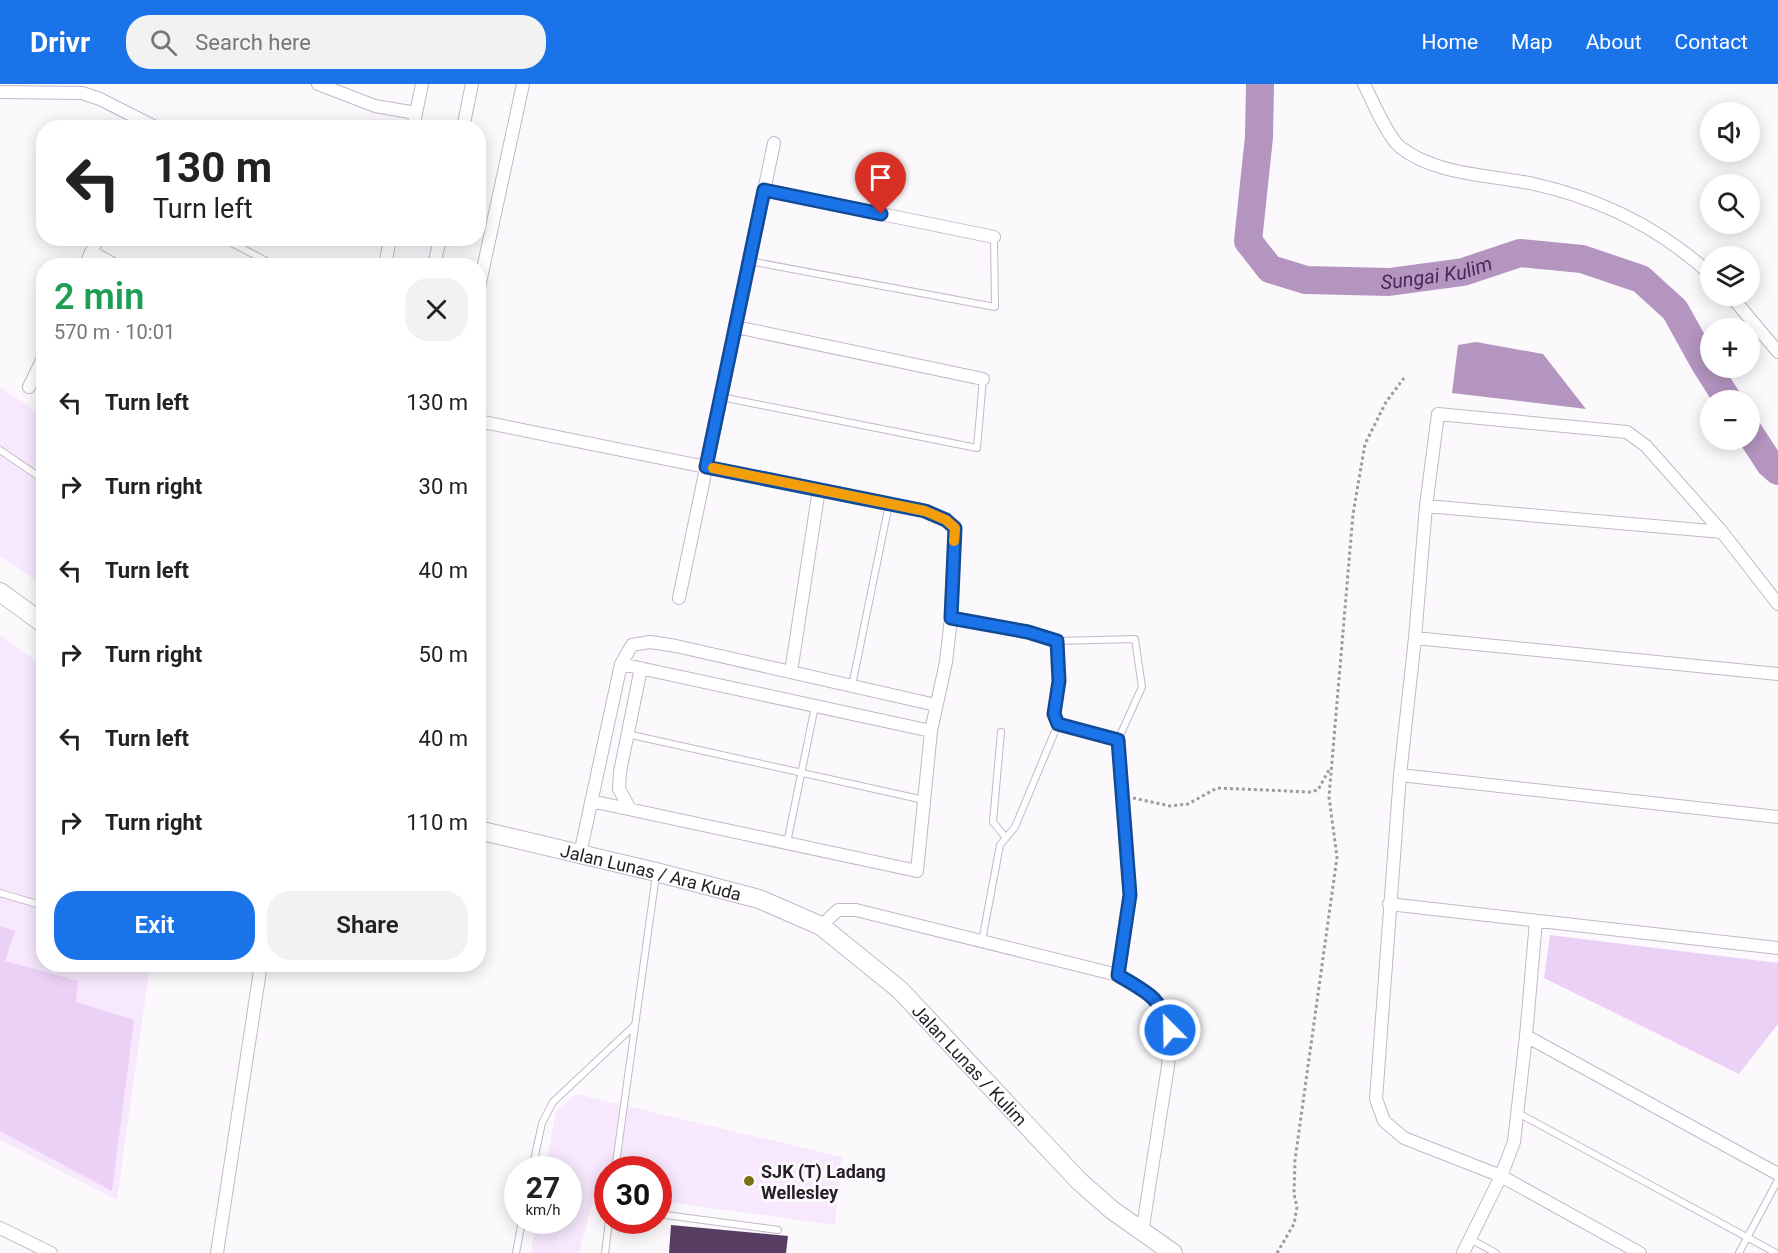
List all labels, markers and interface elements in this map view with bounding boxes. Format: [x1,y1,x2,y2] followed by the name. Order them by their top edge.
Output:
[126,15,546,69] search box
[30,26,90,59] text: Drivr
[147,26,180,59] icon: search
[195,30,311,55] text: Search here
[1422,30,1478,54] text: Home
[1511,30,1553,54] text: Map
[1586,30,1642,54] text: About
[1675,30,1748,54] text: Contact
[1700,102,1760,450] map controls
[1700,102,1760,162] button: sound
[153,143,272,192] text: 130 m
[54,144,132,222] icon: left
[855,152,906,214] pin
[864,161,897,194] icon: arrive
[1700,174,1760,234] button: search
[153,193,253,225] text: Turn left
[1700,246,1760,306] button: layers
[1380,251,1495,294] water label: Sungai Kulim
[54,276,144,318] text: 2 min
[405,278,468,341] button: close
[1700,318,1760,378] button: +
[54,320,175,344] text: 570 m · 10:01
[54,386,87,419] icon: left
[105,390,189,415] text: Turn left
[406,390,468,415] text: 130 m
[1700,390,1760,450] button: −
[54,470,87,503] icon: right
[105,474,202,499] text: Turn right
[419,474,468,499] text: 30 m
[54,554,87,587] icon: left
[105,558,189,583] text: Turn left
[419,558,468,583] text: 40 m
[54,638,87,671] icon: right
[105,642,202,667] text: Turn right
[419,642,468,667] text: 50 m
[54,722,87,755] icon: left
[105,726,189,751] text: Turn left
[419,726,468,751] text: 40 m
[54,806,87,839] icon: right
[105,810,202,835] text: Turn right
[406,810,468,835] text: 110 m
[558,839,744,904] street label: Jalan Lunas / Ara Kuda
[54,891,255,960] button: Exit
[267,891,468,960] button: Share
[1138,998,1202,1062] position arrow
[908,1000,1032,1130] street label: Jalan Lunas / Kulim
[594,1156,672,1234] speed limit sign: 30
[761,1161,886,1203] place label: SJK (T) Ladang Wellesley
[526,1170,560,1205] text: 27
[742,1174,756,1188] marker: SJK (T) Ladang Wellesley
[525,1201,561,1219] text: km/h

